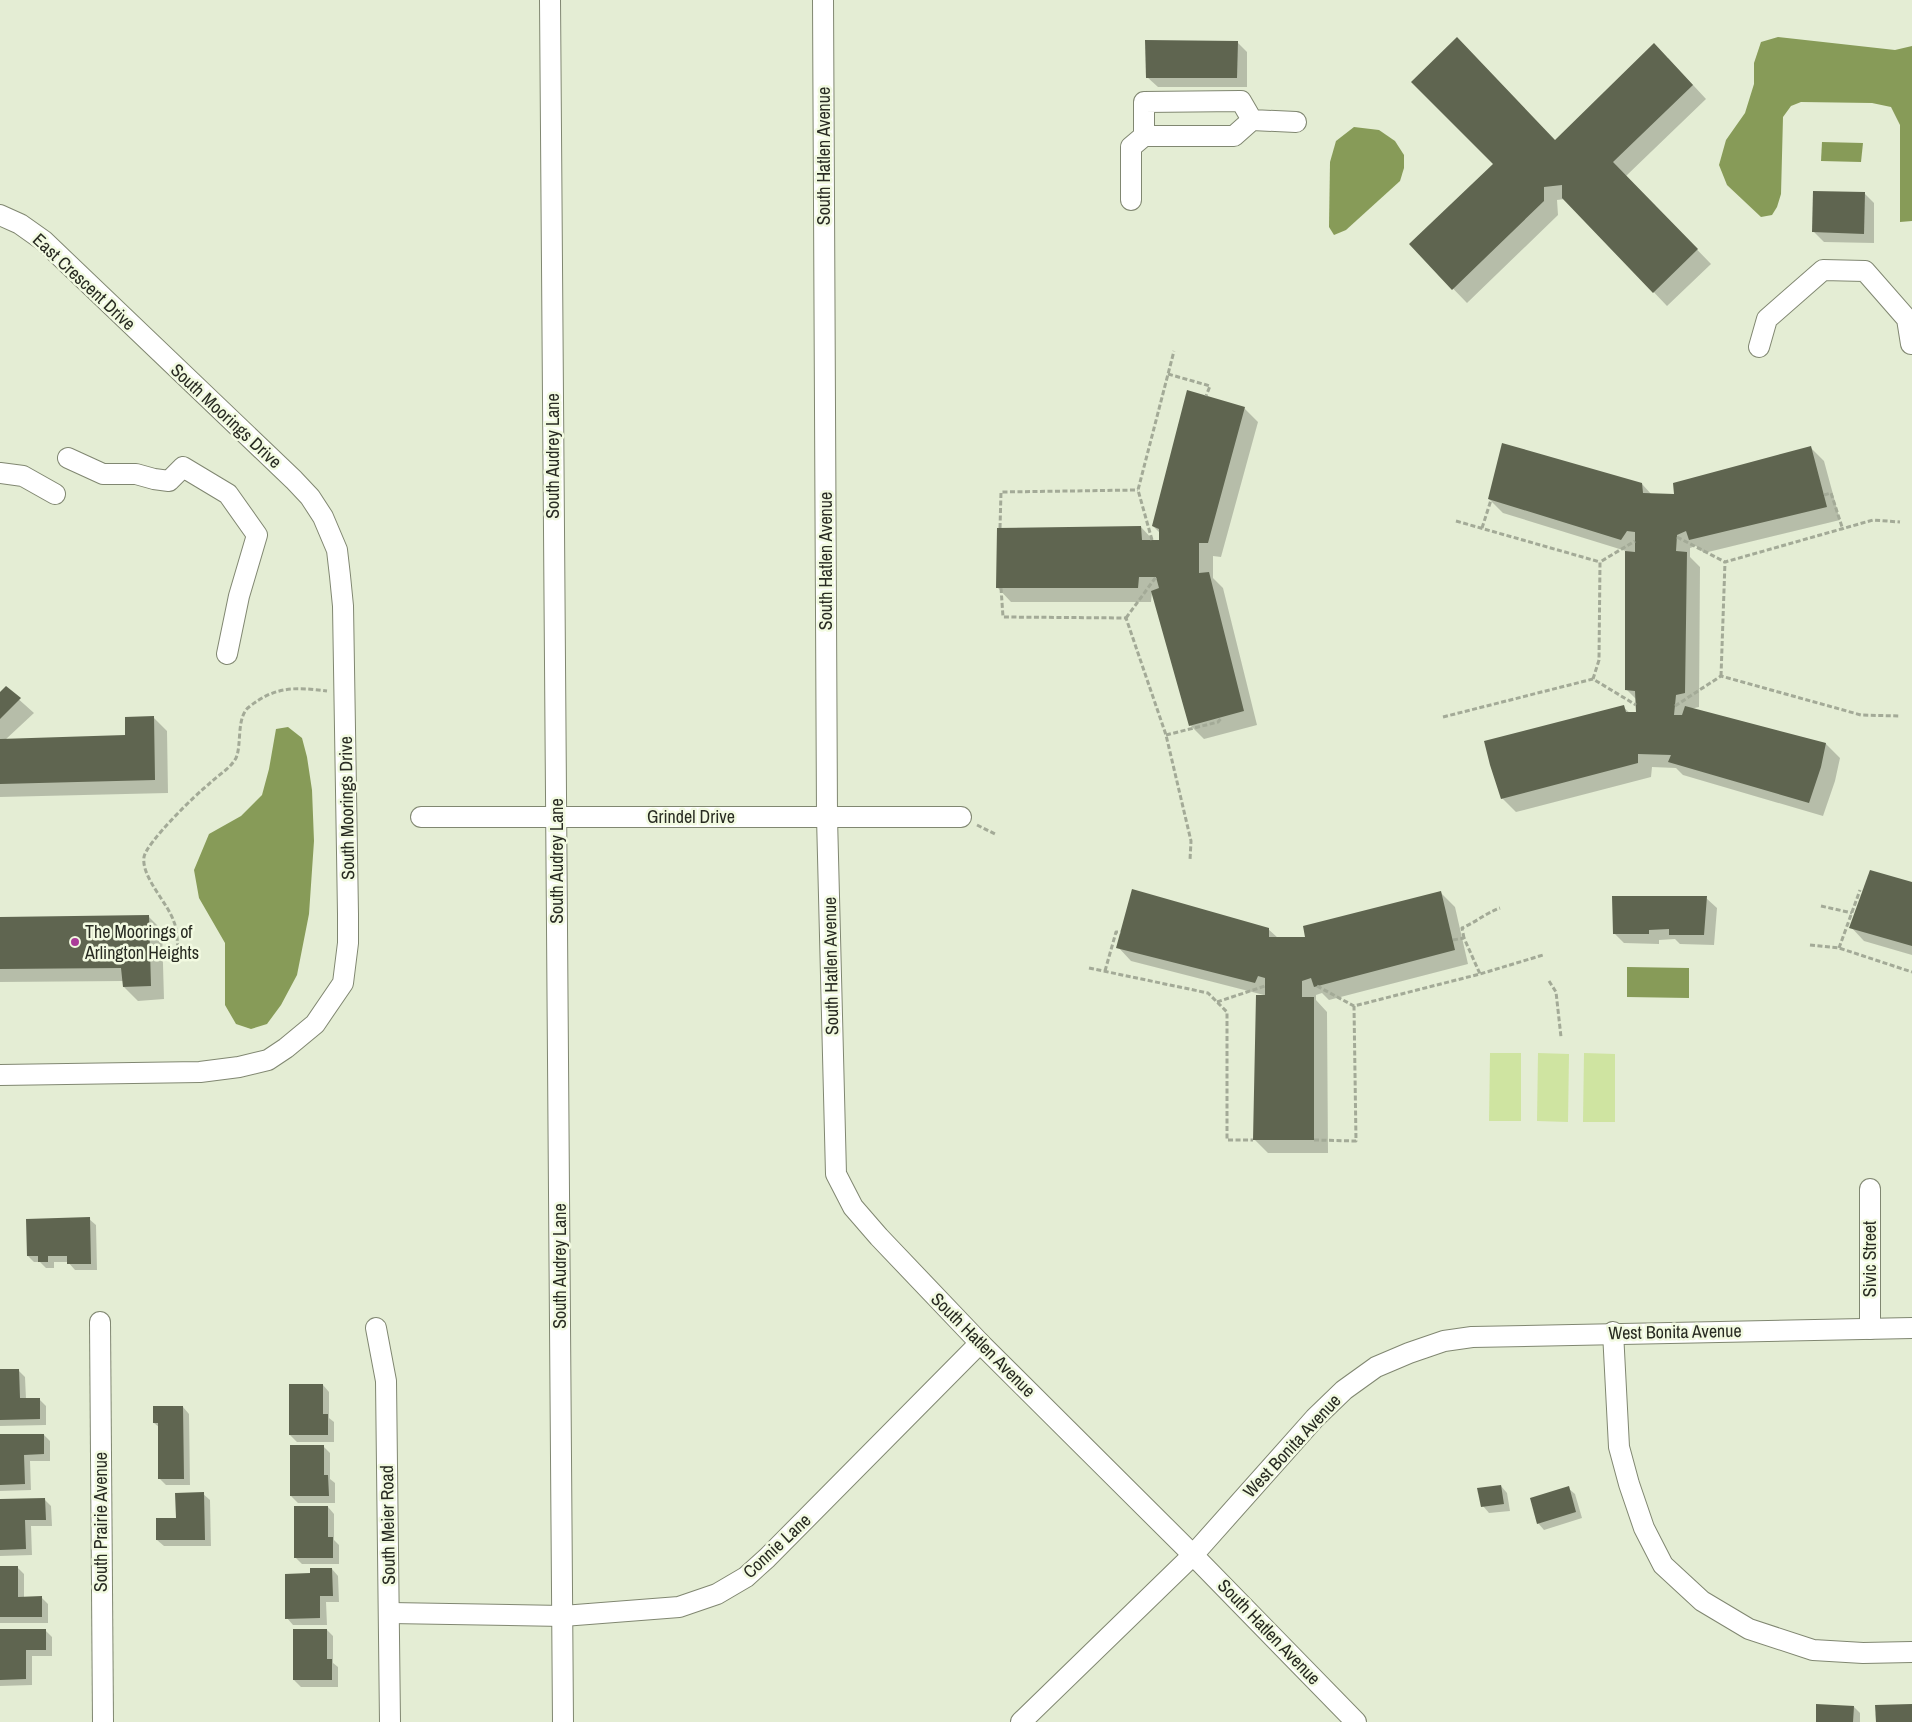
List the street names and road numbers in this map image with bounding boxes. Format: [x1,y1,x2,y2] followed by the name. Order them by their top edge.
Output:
[811,87,836,225] street label: South Hatlen Avenue
[28,227,141,336] street label: East Crescent Drive
[165,358,287,474] street label: South Moorings Drive
[540,393,565,519] street label: South Audrey Lane
[813,492,838,630] street label: South Hatlen Avenue
[333,736,360,880] street label: South Moorings Drive
[544,798,569,924] street label: South Audrey Lane
[647,804,735,829] street label: Grindel Drive
[817,897,844,1035] street label: South Hatlen Avenue
[547,1203,572,1329] street label: South Audrey Lane
[1857,1221,1882,1297] street label: Sivic Street
[926,1287,1041,1402] street label: South Hatlen Avenue
[1608,1318,1742,1345] street label: West Bonita Avenue
[1237,1388,1346,1503] street label: West Bonita Avenue
[88,1452,113,1592] street label: South Prairie Avenue
[374,1465,401,1585] street label: South Meier Road
[737,1508,816,1584] street label: Connie Lane
[1212,1573,1326,1690] street label: South Hatlen Avenue

